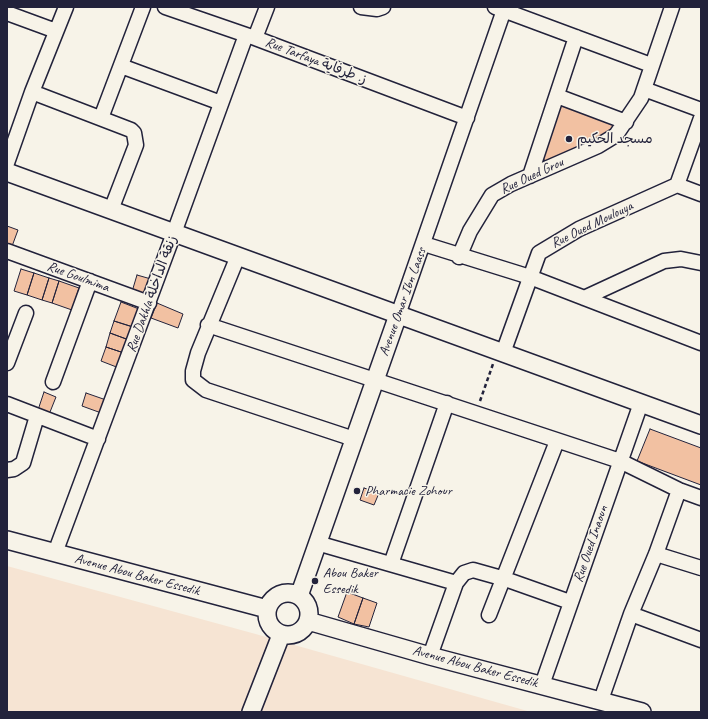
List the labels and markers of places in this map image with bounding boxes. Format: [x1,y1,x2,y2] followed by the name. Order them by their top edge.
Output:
[577,131,653,147] place label: مسجد الحكيم
[564,134,574,144] marker: مسجد الحكيم
[365,483,452,499] place label: Pharmacie Zohour
[352,486,362,496] marker: Pharmacie Zohour
[323,565,378,598] place label: Abou Baker Essedik
[310,576,320,586] marker: Abou Baker Essedik

